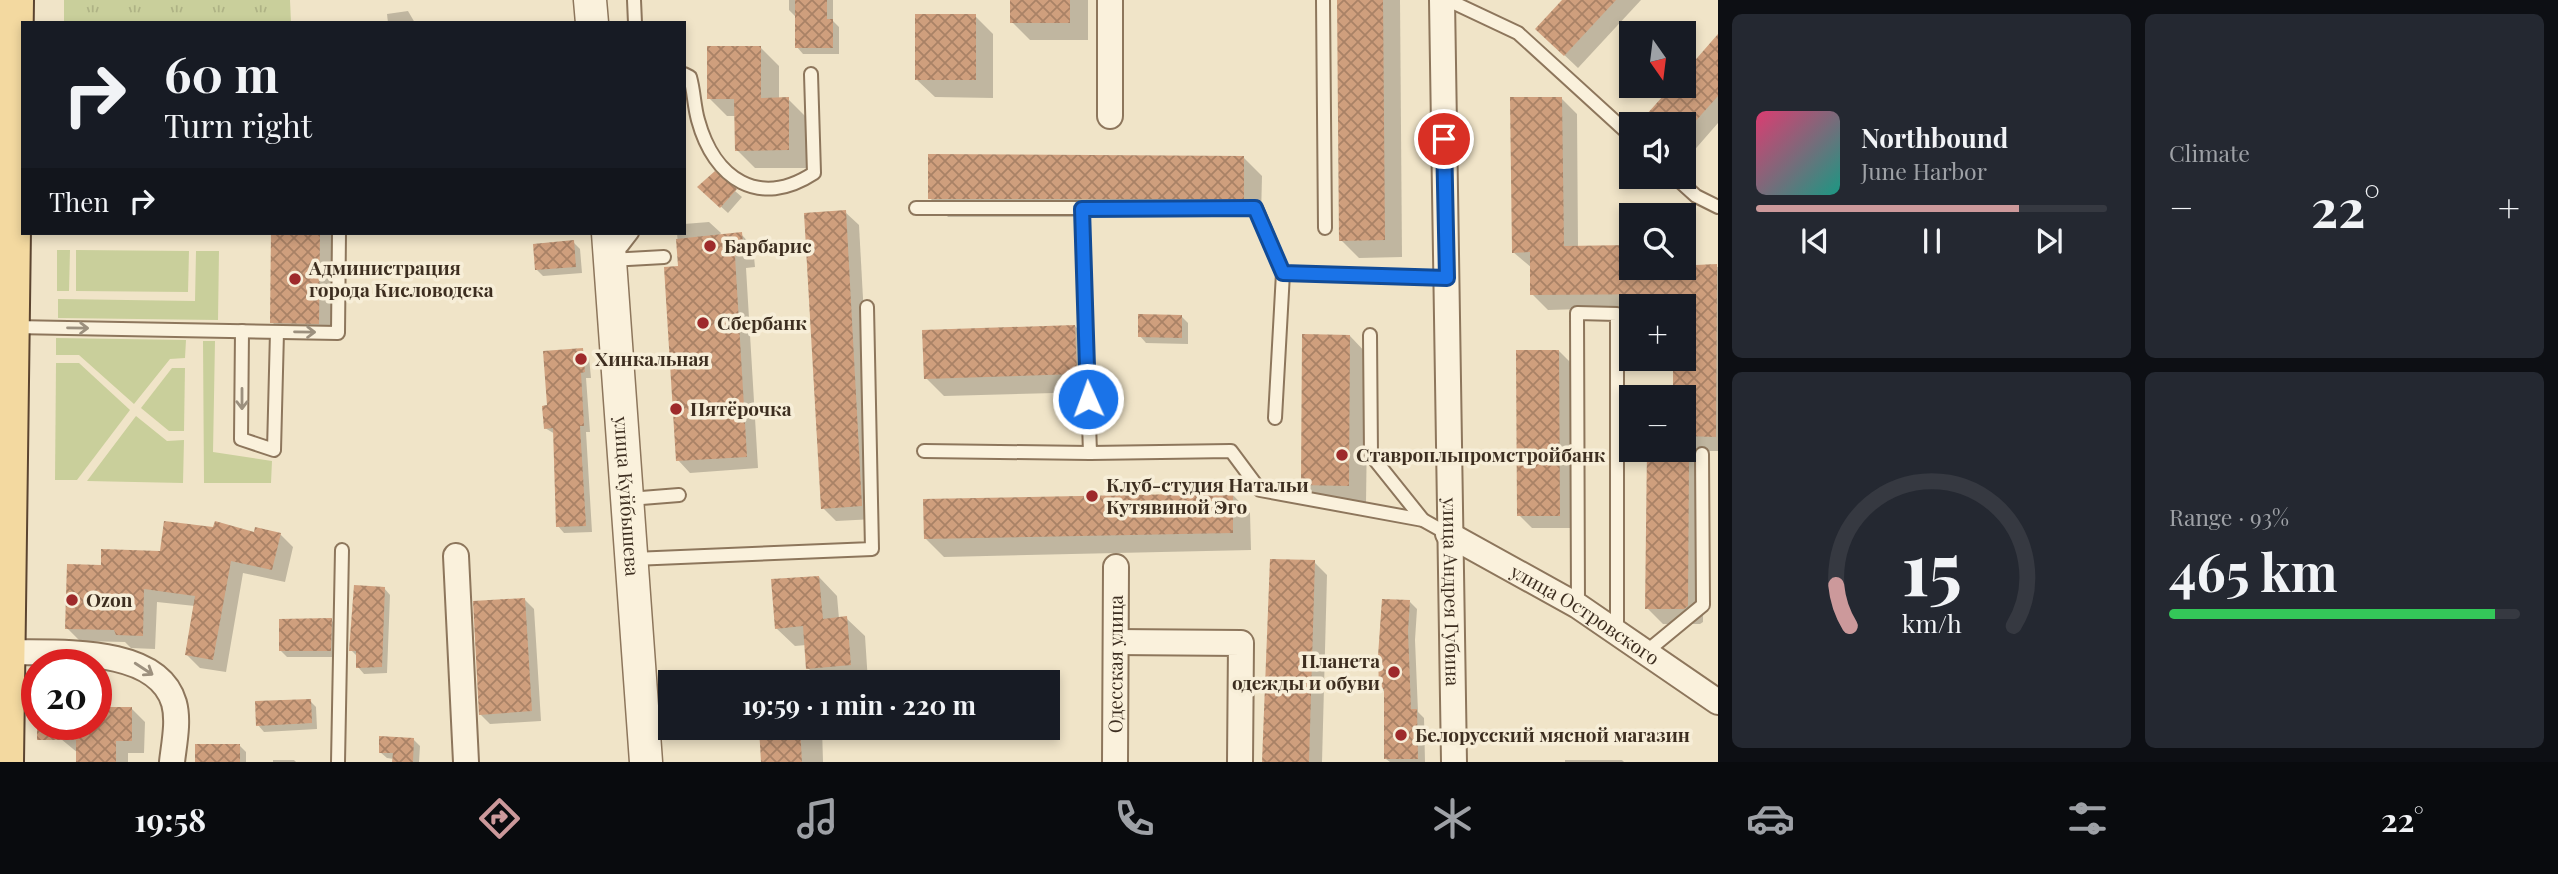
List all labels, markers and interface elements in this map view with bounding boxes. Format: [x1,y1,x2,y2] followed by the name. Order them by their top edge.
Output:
[1619,21,1696,98] north arrow
[1619,21,1696,462] map controls
[164,40,279,105] text: 60 m
[49,49,140,140] icon: right
[164,103,312,146] text: Turn right
[1414,109,1474,169] pin
[1619,112,1696,189] button: sound
[1425,120,1463,158] icon: arrive
[1861,120,2008,155] text: Northbound
[2169,137,2250,168] text: Climate
[1861,155,1987,186] text: June Harbor
[2311,172,2380,241] text: 22°
[2169,181,2194,232] text: −
[2498,181,2520,232] text: +
[123,182,161,220] icon: right
[49,184,109,219] text: Then
[1619,203,1696,280] button: search
[1796,222,1834,260] icon: previous
[1913,222,1951,260] icon: pause
[2030,222,2068,260] icon: next
[724,232,812,258] place label: Барбарис
[702,238,718,254] marker: Барбарис
[308,254,494,302] place label: Администрация города Кисловодска
[287,271,303,287] marker: Администрация города Кисловодска
[1619,294,1696,371] button: +
[717,309,807,335] place label: Сбербанк
[695,315,711,331] marker: Сбербанк
[66,321,89,335] one-way arrow
[294,326,317,339] one-way arrow
[595,345,709,371] place label: Хинкальная
[573,351,589,367] marker: Хинкальная
[1051,362,1125,436] position arrow
[1619,385,1696,462] button: −
[235,388,249,411] one-way arrow
[690,395,792,421] place label: Пятёрочка
[668,401,684,417] marker: Пятёрочка
[609,414,647,578] street label: улица Куйбышева
[1356,441,1606,467] place label: Ставропльпромстройбанк
[1334,447,1350,463] marker: Ставропльпромстройбанк
[1106,471,1309,519] place label: Клуб-студия Натальи Кутявиной Эго
[1084,488,1100,504] marker: Клуб-студия Натальи Кутявиной Эго
[1438,496,1467,687] street label: улица Андрея Губина
[2169,501,2289,532] text: Range · 93%
[1901,517,1962,614] text: 15
[2169,536,2338,605] text: 465 km
[1505,557,1665,670] street label: улица Островского
[86,586,133,612] place label: Ozon
[64,592,80,608] marker: Ozon
[1101,594,1128,733] street label: Одесская улица
[1902,606,1962,639] text: km/h
[1232,647,1380,695] place label: Планета одежды и обуви
[21,649,112,740] speed limit sign: 20
[134,662,153,677] one-way arrow
[1386,664,1402,680] marker: Планета одежды и обуви
[742,687,976,722] text: 19:59 · 1 min · 220 m
[1415,721,1690,747] place label: Белорусский мясной магазин
[1393,727,1409,743] marker: Белорусский мясной магазин
[475,794,524,843] icon: directions
[793,794,842,843] icon: music
[1110,794,1159,843] icon: phone
[1428,794,1477,843] icon: climate
[1746,794,1795,843] icon: car
[2063,794,2112,843] icon: filters
[134,797,206,840] text: 19:58
[2381,797,2424,840] text: 22°

